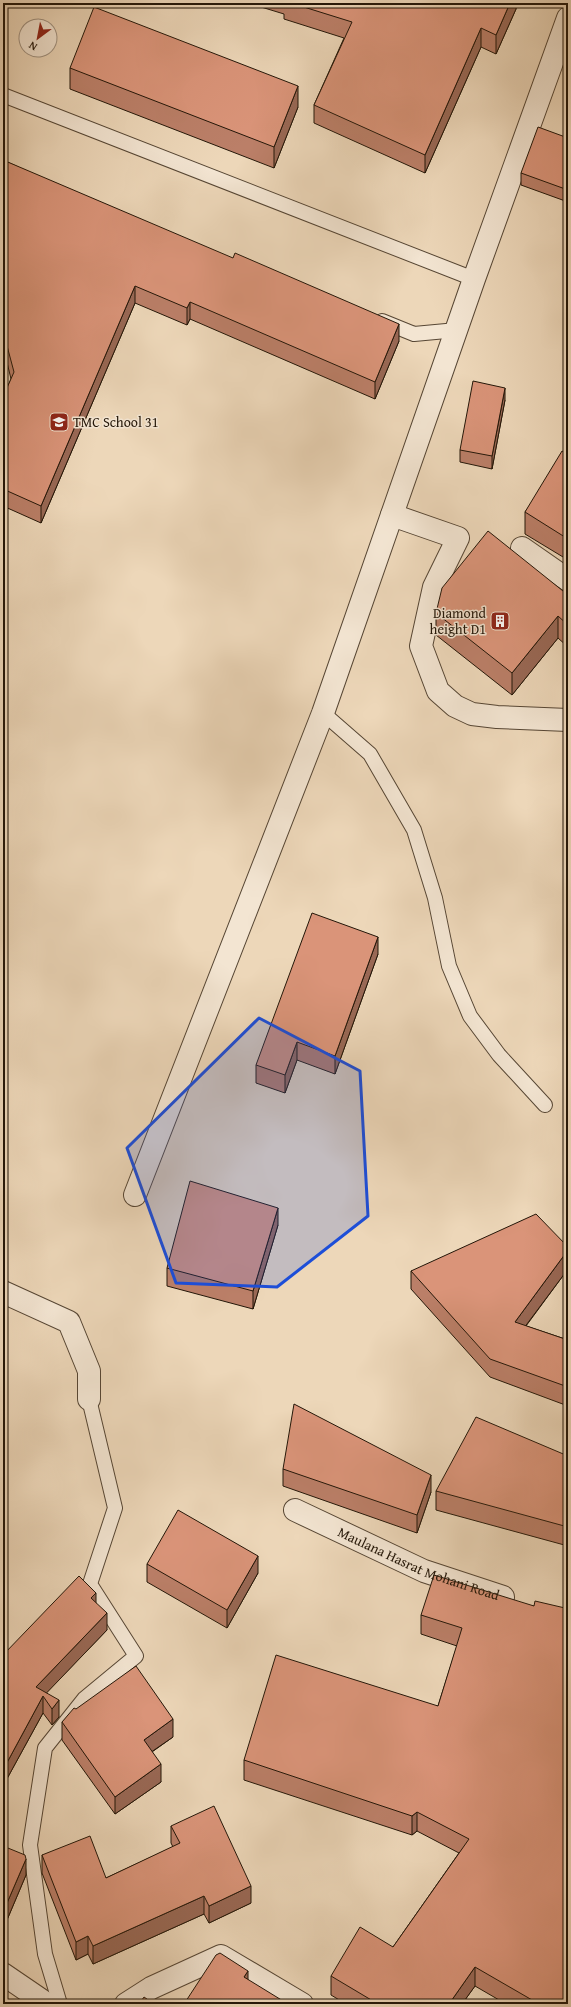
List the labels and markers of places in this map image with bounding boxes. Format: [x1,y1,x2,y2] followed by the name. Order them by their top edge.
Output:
[48,411,70,433] school or university icon: TMC School 31
[73,412,159,432] place label: TMC School 31
[430,603,487,639] place label: Diamond height D1
[489,610,511,632] building icon: Diamond height D1

